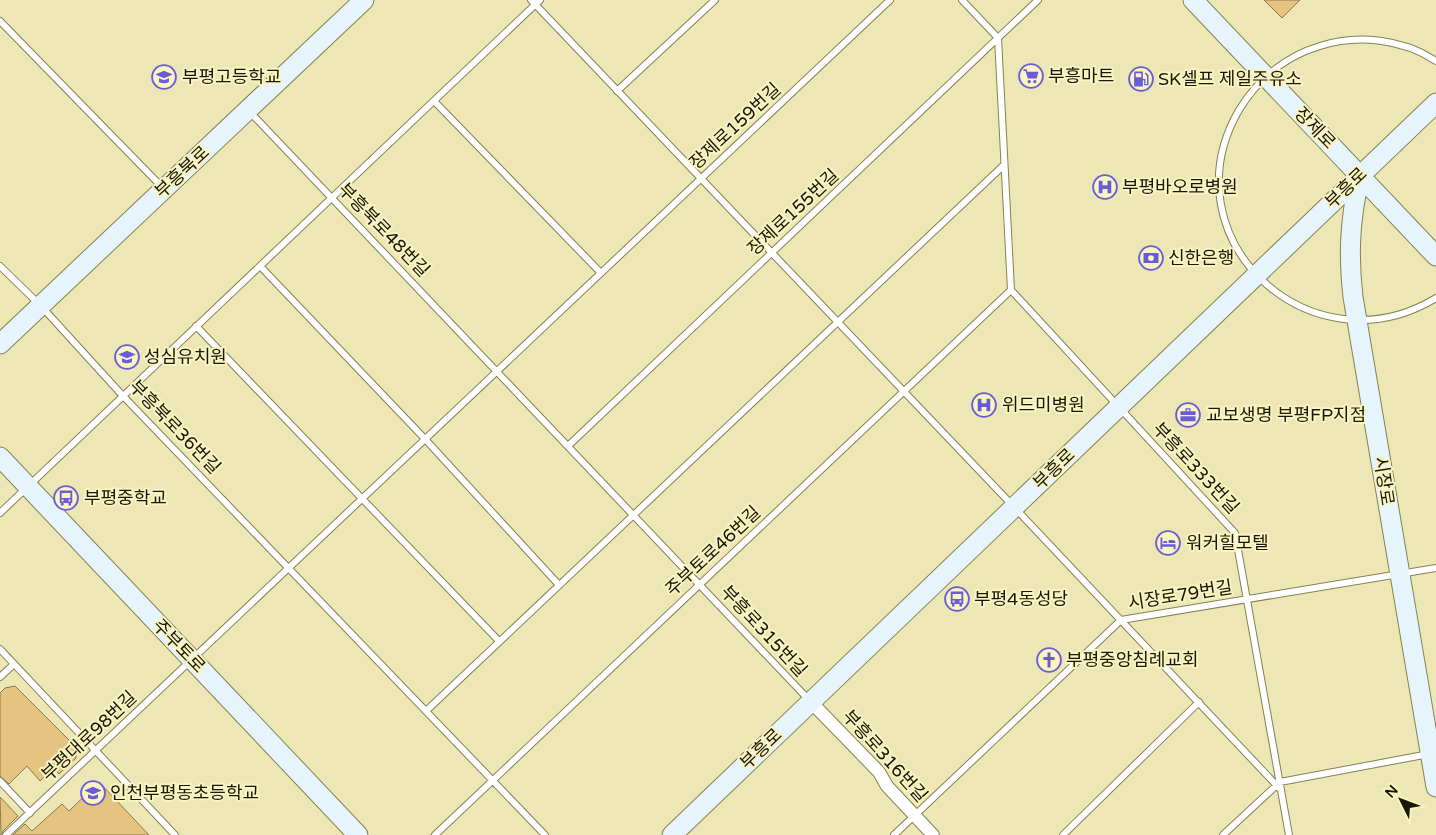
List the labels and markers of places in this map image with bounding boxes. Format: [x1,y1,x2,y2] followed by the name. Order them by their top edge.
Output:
[1018,63,1044,89] supermarket icon: 부흥마트
[151,64,177,90] school or university icon: 부평고등학교
[1048,65,1114,87] place label: 부흥마트
[182,66,281,88] place label: 부평고등학교
[1128,66,1154,92] fuel station icon: SK셀프 제일주유소
[1158,68,1302,90] place label: SK셀프 제일주유소
[1092,174,1118,200] hospital icon: 부평바오로병원
[1122,176,1238,198] place label: 부평바오로병원
[1138,245,1164,271] bank icon: 신한은행
[1168,247,1234,269] place label: 신한은행
[114,344,140,370] school or university icon: 성심유치원
[144,346,227,368] place label: 성심유치원
[971,392,997,418] hospital icon: 위드미병원
[1002,394,1085,416] place label: 위드미병원
[1175,402,1201,428] office icon: 교보생명 부평FP지점
[1206,404,1366,426] place label: 교보생명 부평FP지점
[53,485,79,511] bus stop icon: 부평중학교
[84,487,167,509] place label: 부평중학교
[1155,530,1181,556] hotel icon: 워커힐모텔
[1186,532,1269,554] place label: 워커힐모텔
[944,586,970,612] bus stop icon: 부평4동성당
[974,588,1068,610] place label: 부평4동성당
[1036,647,1062,673] church icon: 부평중앙침례교회
[1066,649,1198,671] place label: 부평중앙침례교회
[80,780,106,806] school or university icon: 인천부평동초등학교
[110,782,259,804] place label: 인천부평동초등학교

